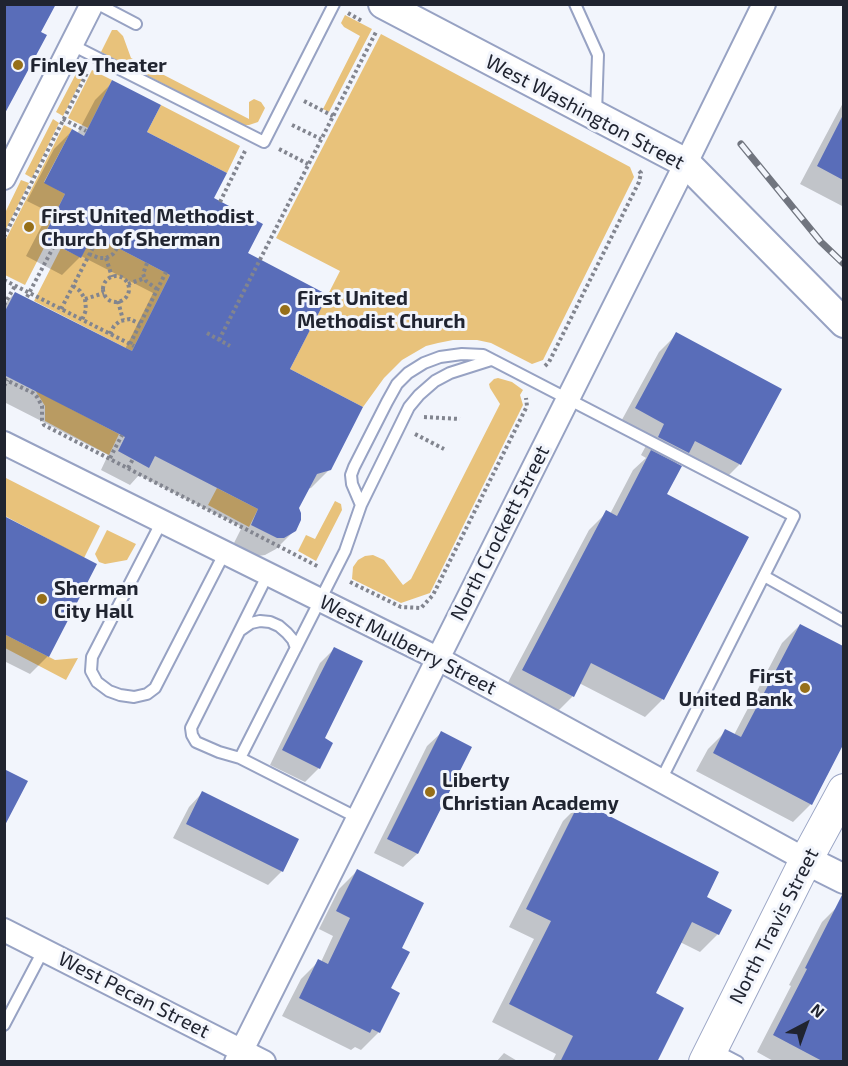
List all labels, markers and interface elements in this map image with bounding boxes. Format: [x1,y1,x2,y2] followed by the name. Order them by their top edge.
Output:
[482,49,688,175] street label: West Washington Street
[30,53,167,77] place label: Finley Theater
[11,58,25,72] marker: Finley Theater
[41,204,254,251] place label: First United Methodist Church of Sherman
[22,220,36,234] marker: First United Methodist Church of Sherman
[297,286,465,333] place label: First United Methodist Church
[278,303,292,317] marker: First United Methodist Church
[445,441,555,625] street label: North Crockett Street
[54,576,139,623] place label: Sherman City Hall
[316,590,500,700] street label: West Mulberry Street
[35,592,49,606] marker: Sherman City Hall
[679,664,793,711] place label: First United Bank
[798,681,812,695] marker: First United Bank
[442,768,619,815] place label: Liberty Christian Academy
[423,785,437,799] marker: Liberty Christian Academy
[724,844,824,1008] street label: North Travis Street
[54,947,214,1043] street label: West Pecan Street
[776,994,836,1054] north arrow
[808,999,829,1021] text: N

